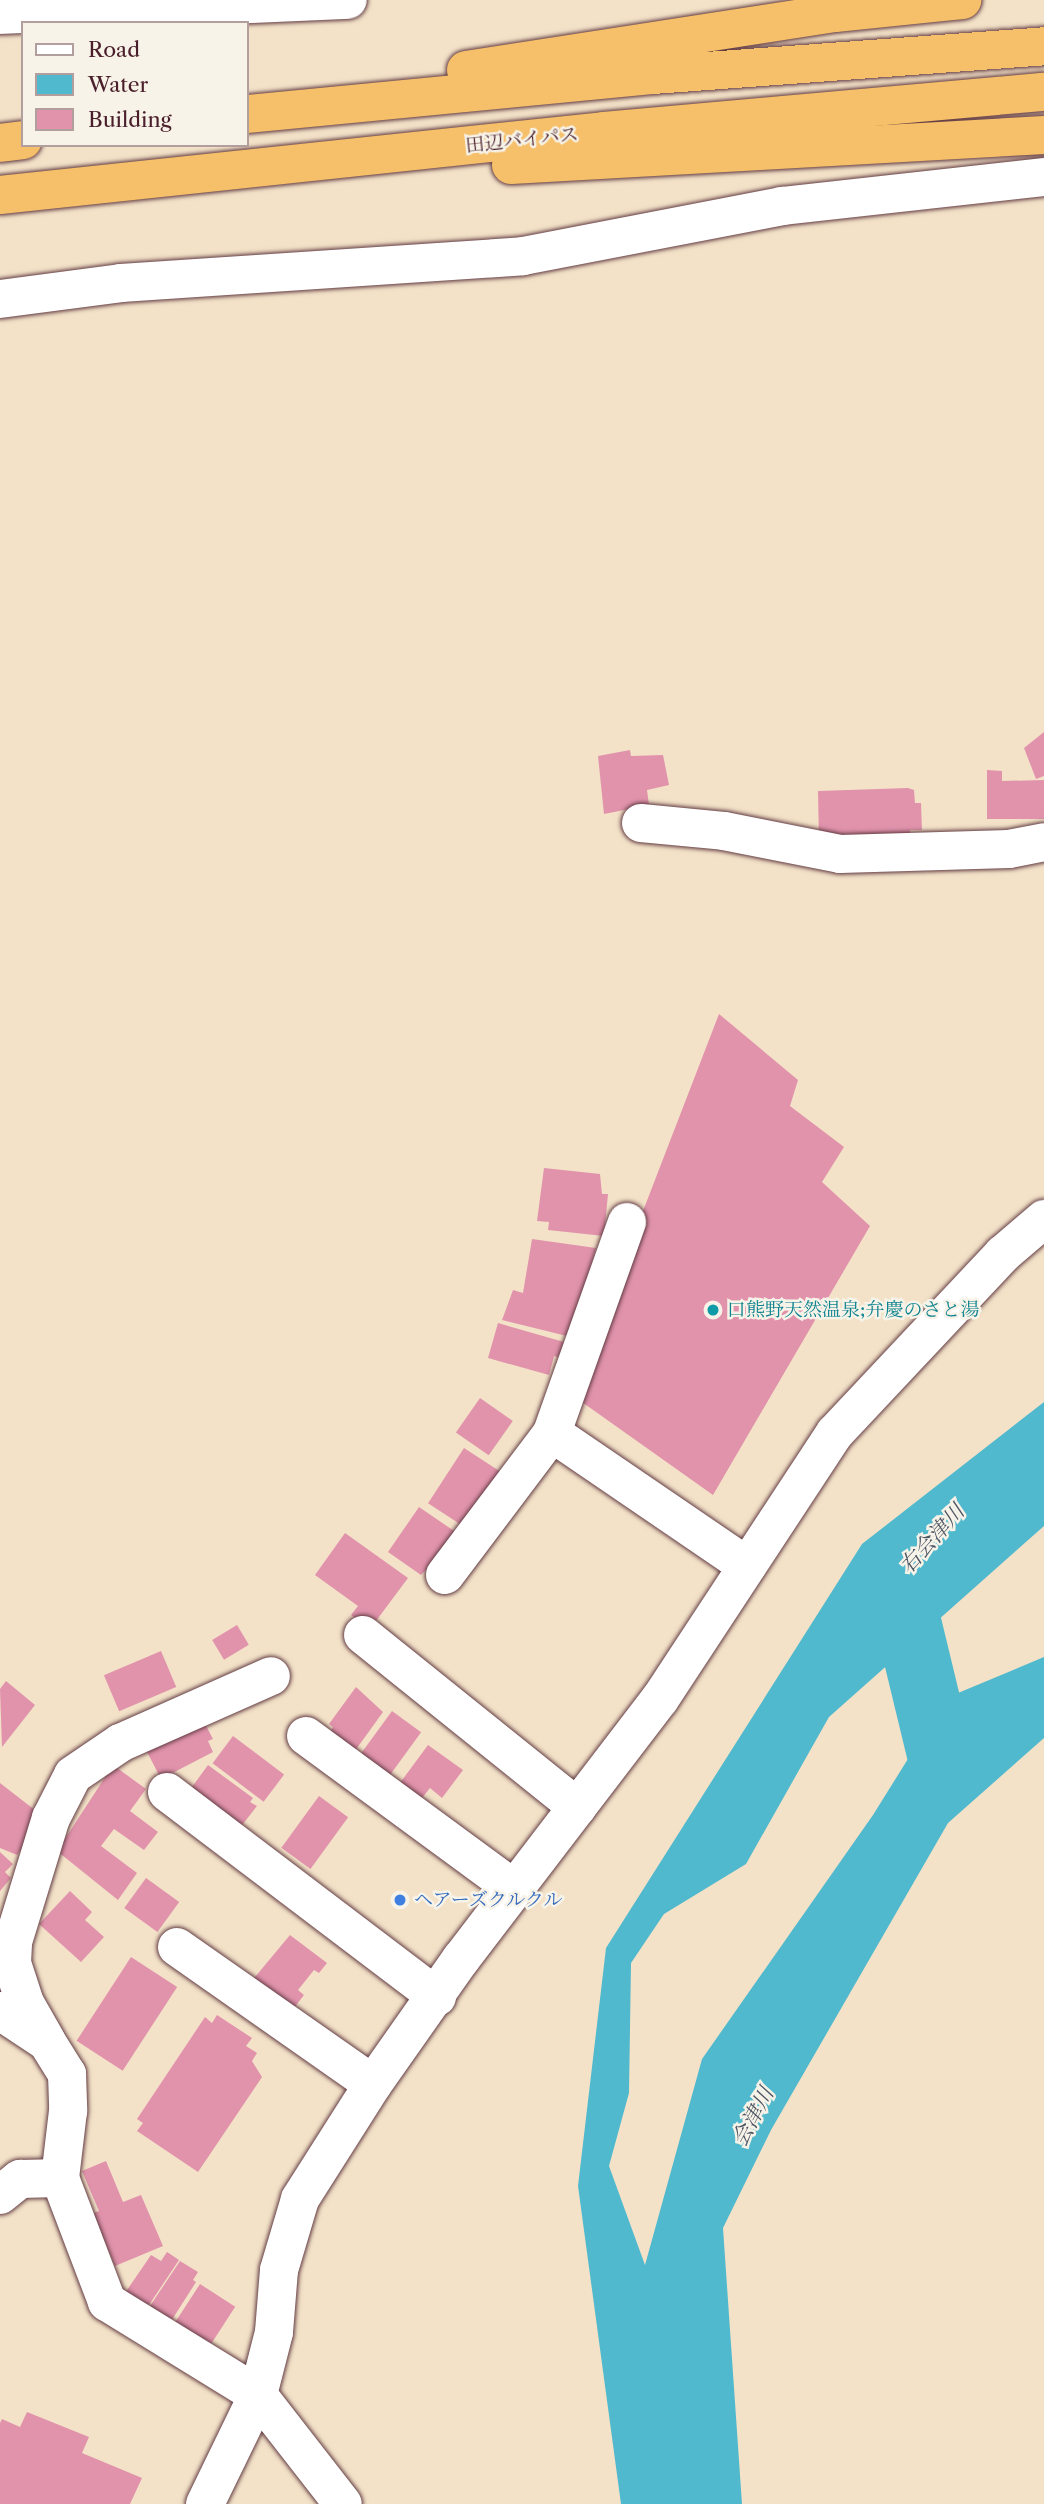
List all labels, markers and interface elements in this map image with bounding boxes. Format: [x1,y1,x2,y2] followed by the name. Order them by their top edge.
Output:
[21,21,248,147] legend
[88,37,140,62] text: Road
[88,72,148,97] text: Water
[88,107,172,132] text: Building
[464,123,580,157] street label: 田辺バイパス
[727,1299,979,1321] place label: 口熊野天然温泉;弁慶のさと湯
[705,1302,721,1318] marker: 口熊野天然温泉;弁慶のさと湯
[895,1499,969,1579] water label: 右会津川
[414,1889,565,1911] place label: ヘアーズクルクル
[392,1892,408,1908] marker: ヘアーズクルクル
[727,2083,779,2151] water label: 会津川

